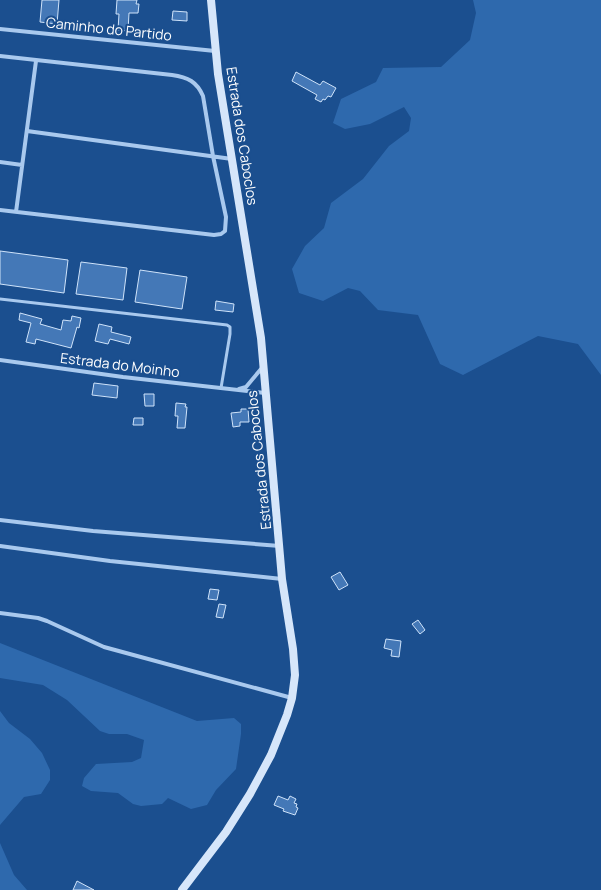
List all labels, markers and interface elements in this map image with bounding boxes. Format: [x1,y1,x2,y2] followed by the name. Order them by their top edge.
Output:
[45,12,173,45] street label: Caminho do Partido
[222,65,263,206] street label: Estrada dos Caboclos
[59,348,181,381] street label: Estrada do Moinho
[242,390,275,531] street label: Estrada dos Caboclos

